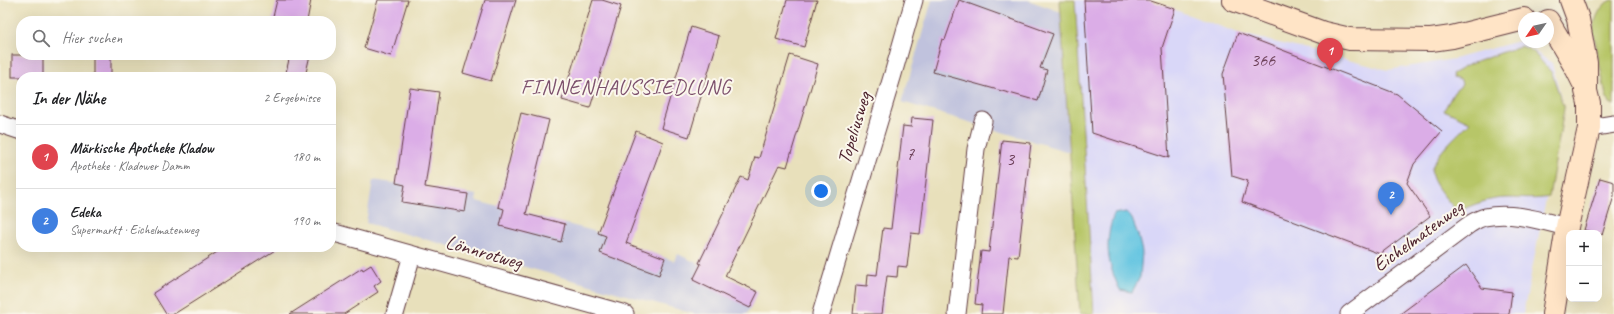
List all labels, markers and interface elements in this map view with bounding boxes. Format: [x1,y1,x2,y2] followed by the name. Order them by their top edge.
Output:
[1518,12,1554,48] north arrow
[16,16,336,60] search box
[30,27,52,49] icon: search
[62,29,122,48] text: Hier suchen
[1317,38,1343,71] pin: 1
[1251,49,1276,71] house number: 366
[521,74,733,100] district label: FINNENHAUSSIEDLUNG
[831,87,877,167] street label: Topeliusweg
[32,88,105,109] text: In der Nähe
[264,90,320,106] text: 2 Ergebnisse
[70,139,214,158] text: Märkische Apotheke Kladow
[906,143,915,165] house number: 7
[1006,148,1016,170] house number: 3
[42,149,48,165] text: 1
[292,149,320,165] text: 180 m
[70,158,190,174] text: Apotheke · Kladower Damm
[811,181,831,201] your location
[1378,182,1404,215] pin: 2
[1368,194,1470,277] street label: Eichelmatenweg
[70,203,101,222] text: Edeka
[42,213,48,229] text: 2
[292,213,320,229] text: 190 m
[70,222,199,238] text: Supermarkt · Eichelmatenweg
[443,229,527,275] street label: Lönnrotweg
[1566,230,1602,302] map controls
[1566,230,1602,266] button: +
[1566,266,1602,302] button: −

